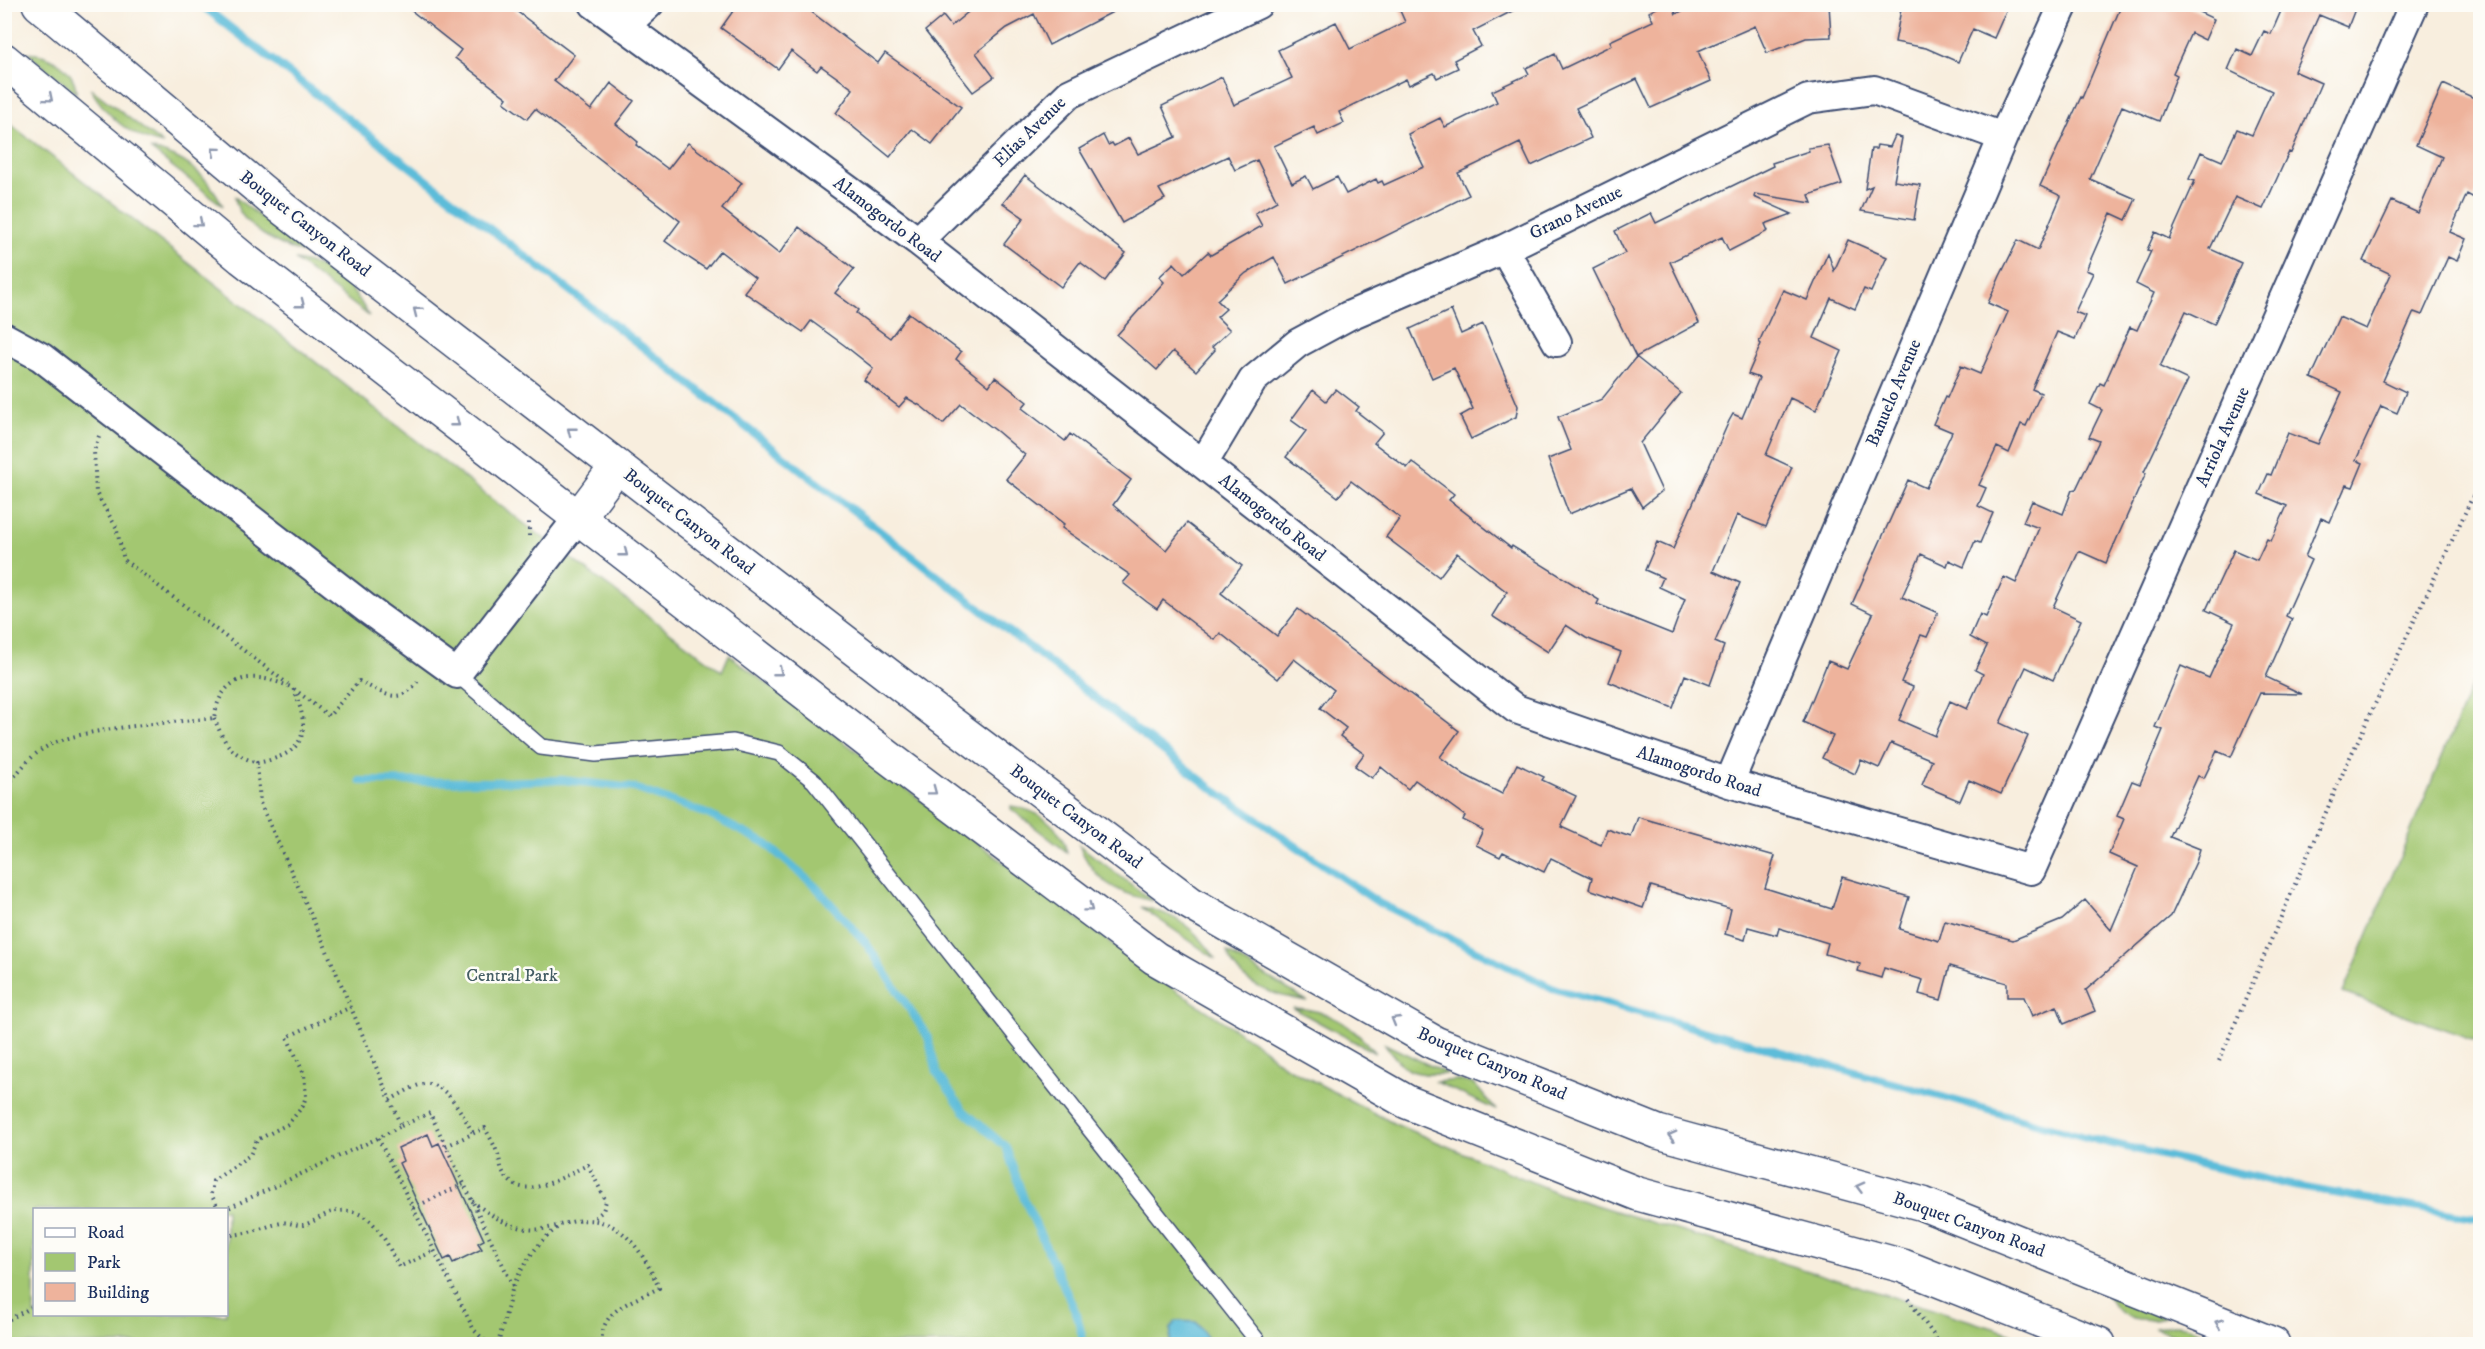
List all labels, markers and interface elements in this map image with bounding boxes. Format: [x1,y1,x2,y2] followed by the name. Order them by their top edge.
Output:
[42,91,53,102] one-way arrow
[989,92,1071,172] street label: Elias Avenue
[211,147,222,158] one-way arrow
[235,166,375,282] street label: Bouquet Canyon Road
[829,172,945,268] street label: Alamogordo Road
[1526,181,1626,245] street label: Grano Avenue
[192,216,203,227] one-way arrow
[295,297,306,308] one-way arrow
[412,308,423,319] one-way arrow
[1862,336,1926,450] street label: Banuelo Avenue
[2191,384,2255,490] street label: Arriola Avenue
[449,416,460,427] one-way arrow
[567,427,578,438] one-way arrow
[619,464,759,580] street label: Bouquet Canyon Road
[1214,469,1330,567] street label: Alamogordo Road
[618,546,629,557] one-way arrow
[772,665,783,676] one-way arrow
[1634,741,1764,803] street label: Alamogordo Road
[1005,760,1147,874] street label: Bouquet Canyon Road
[927,784,938,795] one-way arrow
[1083,901,1094,912] one-way arrow
[466,965,558,987] park label: Central Park
[1391,1016,1401,1027] one-way arrow
[1414,1023,1570,1105] street label: Bouquet Canyon Road
[1667,1131,1677,1143] one-way arrow
[1855,1182,1866,1194] one-way arrow
[1890,1187,2048,1263] street label: Bouquet Canyon Road
[33,1208,228,1316] legend
[87,1222,124,1244] text: Road
[87,1252,121,1274] text: Park
[87,1282,149,1304] text: Building
[2214,1318,2225,1330] one-way arrow

